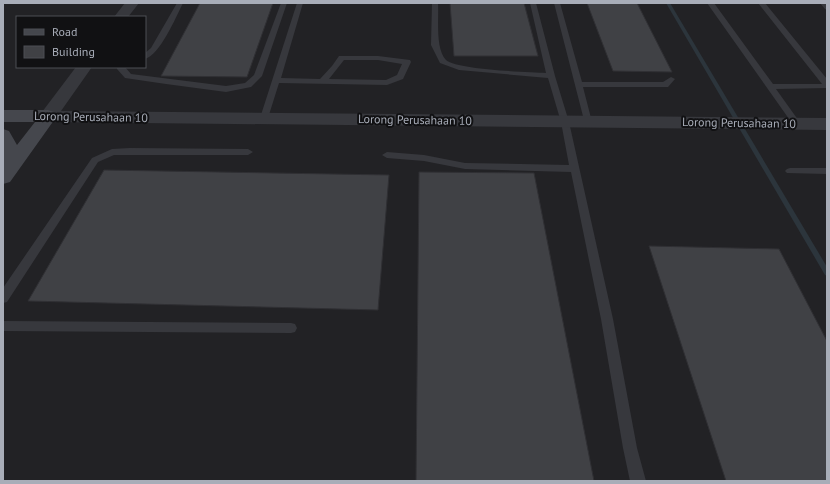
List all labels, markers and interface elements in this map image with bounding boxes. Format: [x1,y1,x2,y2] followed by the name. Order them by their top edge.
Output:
[16,16,146,68] legend
[52,24,77,39] text: Road
[52,44,95,59] text: Building
[34,108,149,125] street label: Lorong Perusahaan 10
[358,111,473,128] street label: Lorong Perusahaan 10
[682,114,797,131] street label: Lorong Perusahaan 10

